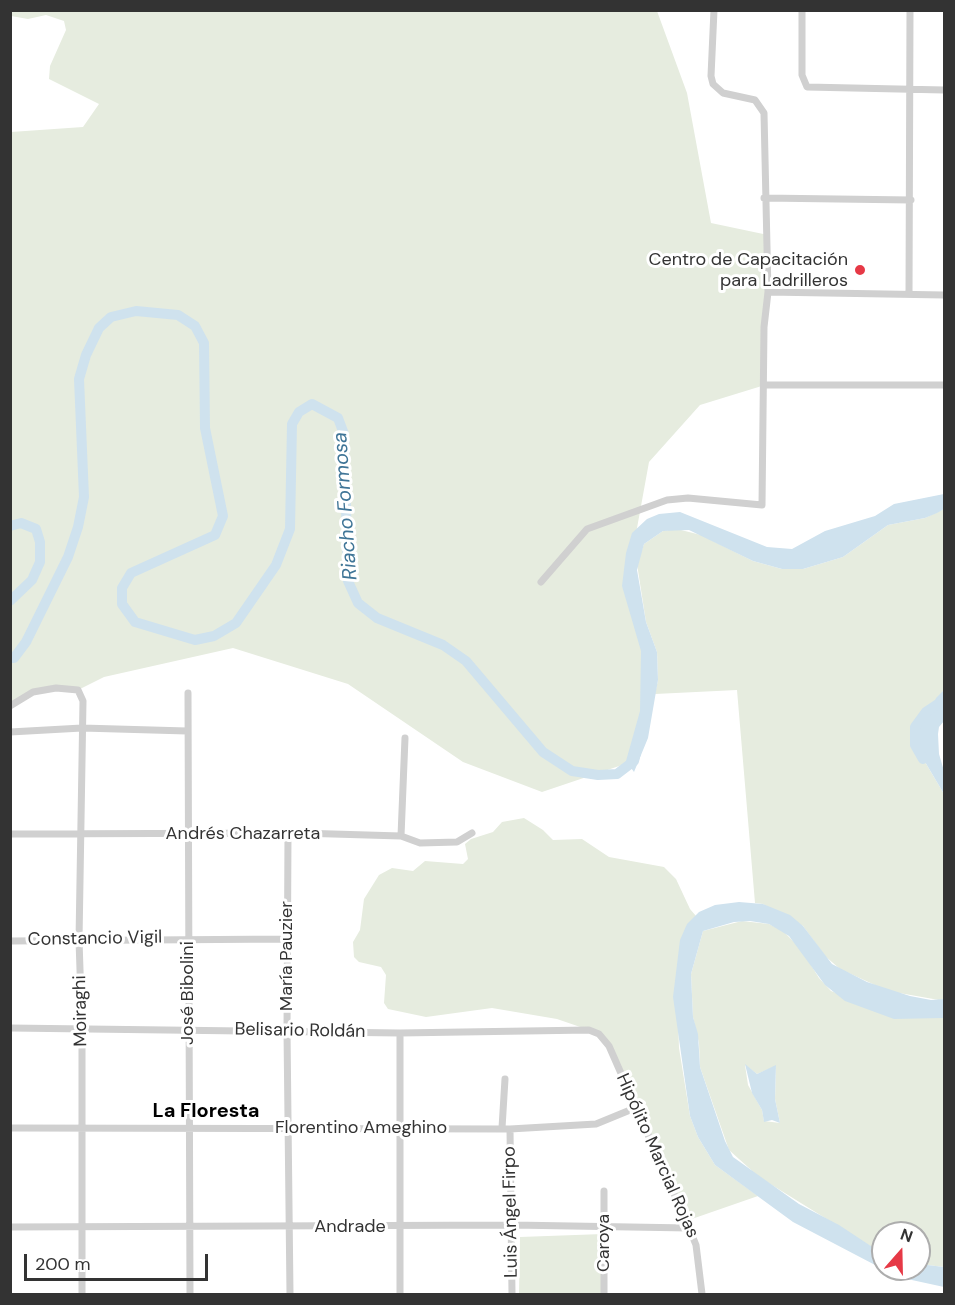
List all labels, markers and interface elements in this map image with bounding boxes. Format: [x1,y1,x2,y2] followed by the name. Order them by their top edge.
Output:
[649,249,848,292] place label: Centro de Capacitación para Ladrilleros
[853,263,867,277] marker: Centro de Capacitación para Ladrilleros
[329,431,363,581] water label: Riacho Formosa
[166,823,320,845] street label: Andrés Chazarreta
[276,901,298,1011] street label: María Pauzier
[28,927,162,951] street label: Constancio Vigil
[177,941,199,1045] street label: José Bibolini
[70,975,92,1047] street label: Moiraghi
[234,1019,366,1043] street label: Belisario Roldán
[611,1070,703,1242] street label: Hipólito Marcial Rojas
[152,1100,260,1124] district label: La Floresta
[275,1117,447,1139] street label: Florentino Ameghino
[499,1146,523,1278] street label: Luis Ángel Firpo
[593,1214,615,1272] street label: Caroya
[314,1216,386,1238] street label: Andrade
[871,1221,931,1281] north arrow
[898,1224,916,1247] text: N
[27,1242,212,1280] scale bar
[35,1252,91,1276] text: 200 m

